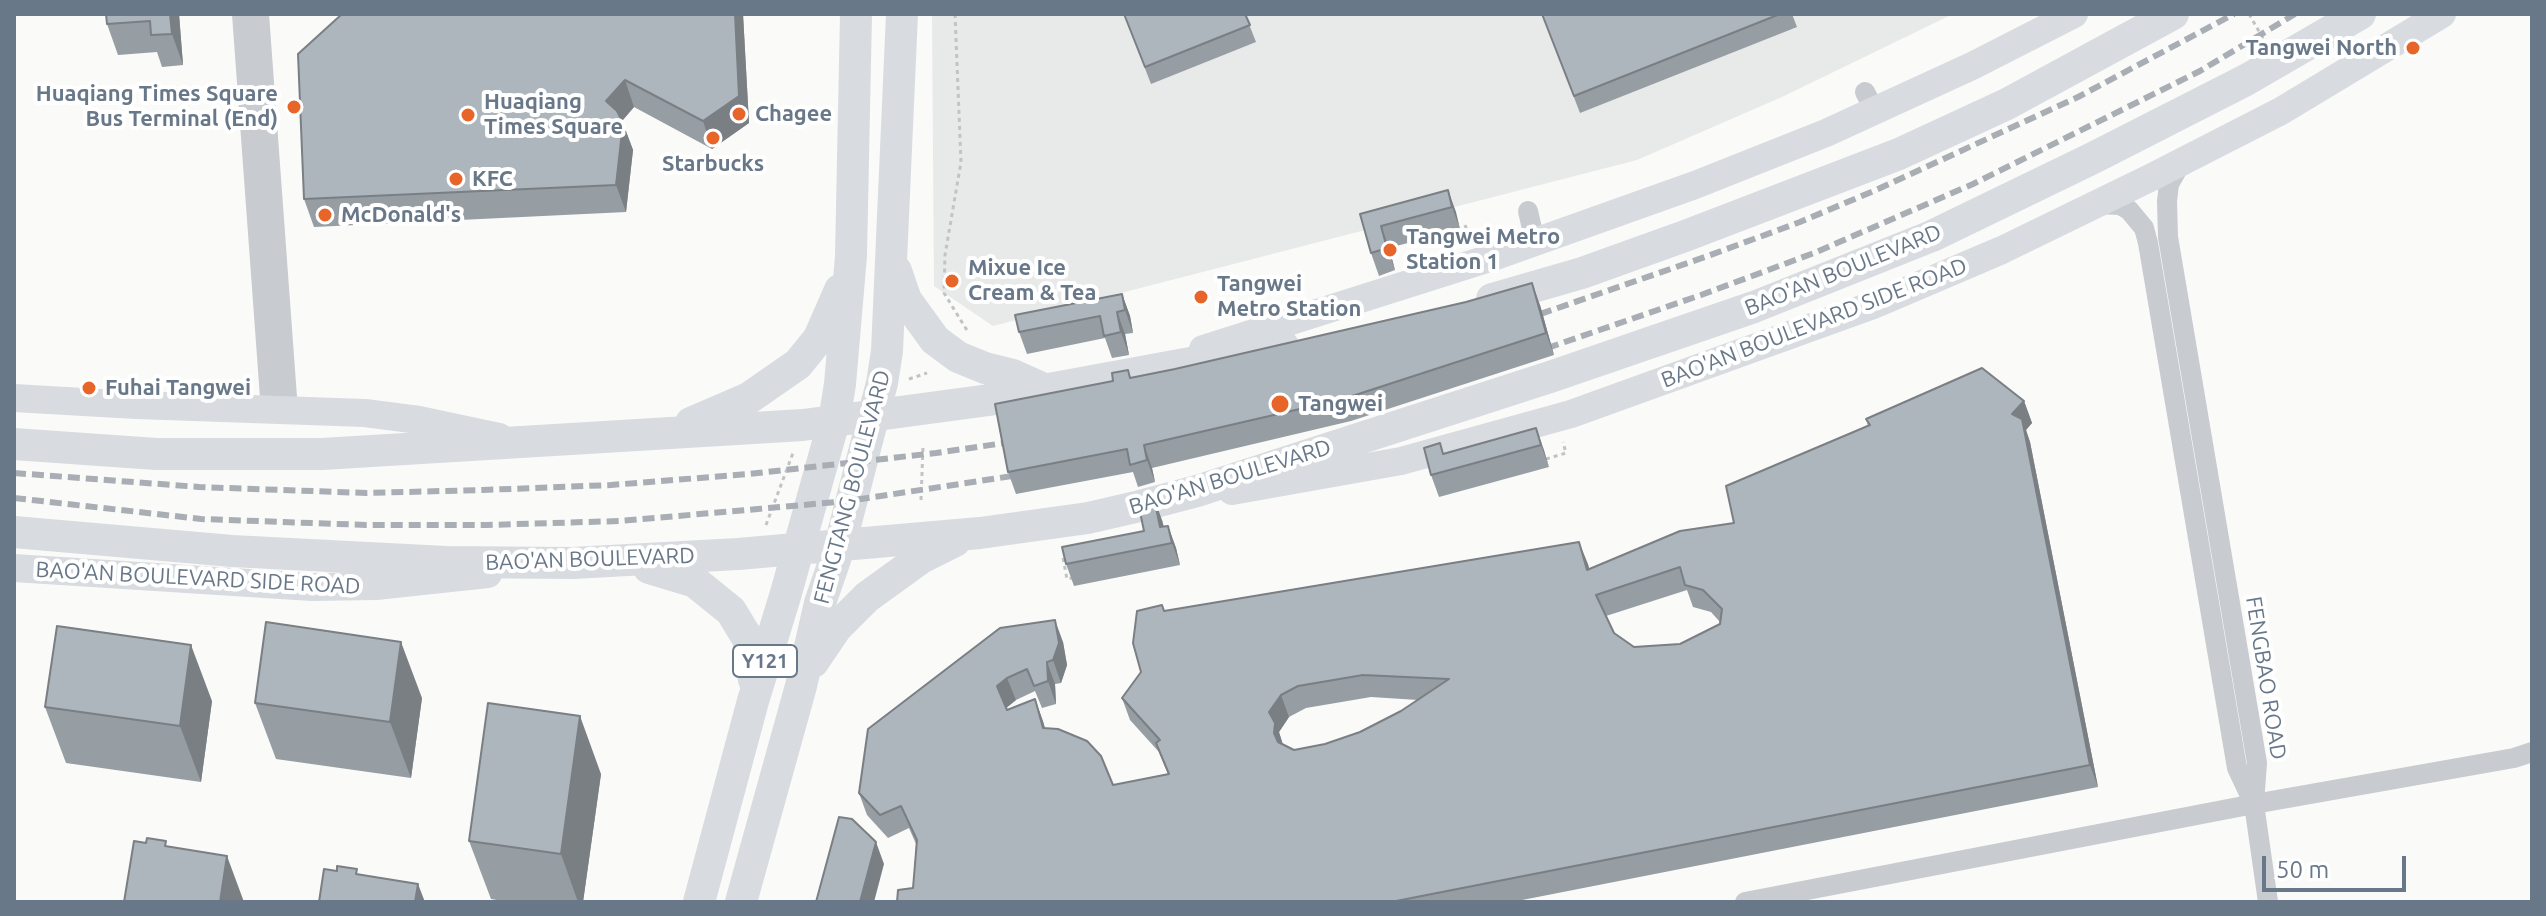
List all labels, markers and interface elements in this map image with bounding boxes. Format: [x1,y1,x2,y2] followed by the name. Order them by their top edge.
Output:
[2246,35,2397,61] place label: Tangwei North
[2404,39,2422,57] marker: Tangwei North
[36,81,278,132] place label: Huaqiang Times Square Bus Terminal (End)
[484,89,623,140] place label: Huaqiang Times Square
[285,98,303,116] marker: Huaqiang Times Square Bus Terminal (End)
[755,101,832,127] place label: Chagee
[730,105,748,123] marker: Chagee
[459,106,477,124] marker: Huaqiang Times Square
[704,129,722,147] marker: Starbucks
[662,151,764,177] place label: Starbucks
[472,166,513,192] place label: KFC
[447,170,465,188] marker: KFC
[341,202,461,228] place label: McDonald's
[316,206,334,224] marker: McDonald's
[1741,218,1945,322] street label: BAO'AN BOULEVARD
[1406,224,1560,276] place label: Tangwei Metro Station 1
[1381,241,1399,259] marker: Tangwei Metro Station 1
[1657,252,1971,394] street label: BAO'AN BOULEVARD SIDE ROAD
[968,255,1096,306] place label: Mixue Ice Cream & Tea
[1217,271,1361,322] place label: Tangwei Metro Station
[943,272,961,290] marker: Mixue Ice Cream & Tea
[1192,288,1210,306] marker: Tangwei Metro Station
[808,367,896,607] street label: FENGTANG BOULEVARD
[105,375,251,401] place label: Fuhai Tangwei
[80,379,98,397] marker: Fuhai Tangwei
[1298,391,1383,417] place label: Tangwei
[1269,393,1291,415] marker: Tangwei
[1126,434,1334,520] street label: BAO'AN BOULEVARD
[485,542,695,576] street label: BAO'AN BOULEVARD
[35,556,361,600] street label: BAO'AN BOULEVARD SIDE ROAD
[2240,595,2292,761] street label: FENGBAO ROAD
[733,645,797,677] road number: Y121
[2266,840,2410,890] scale bar
[2276,856,2329,883] text: 50 m

